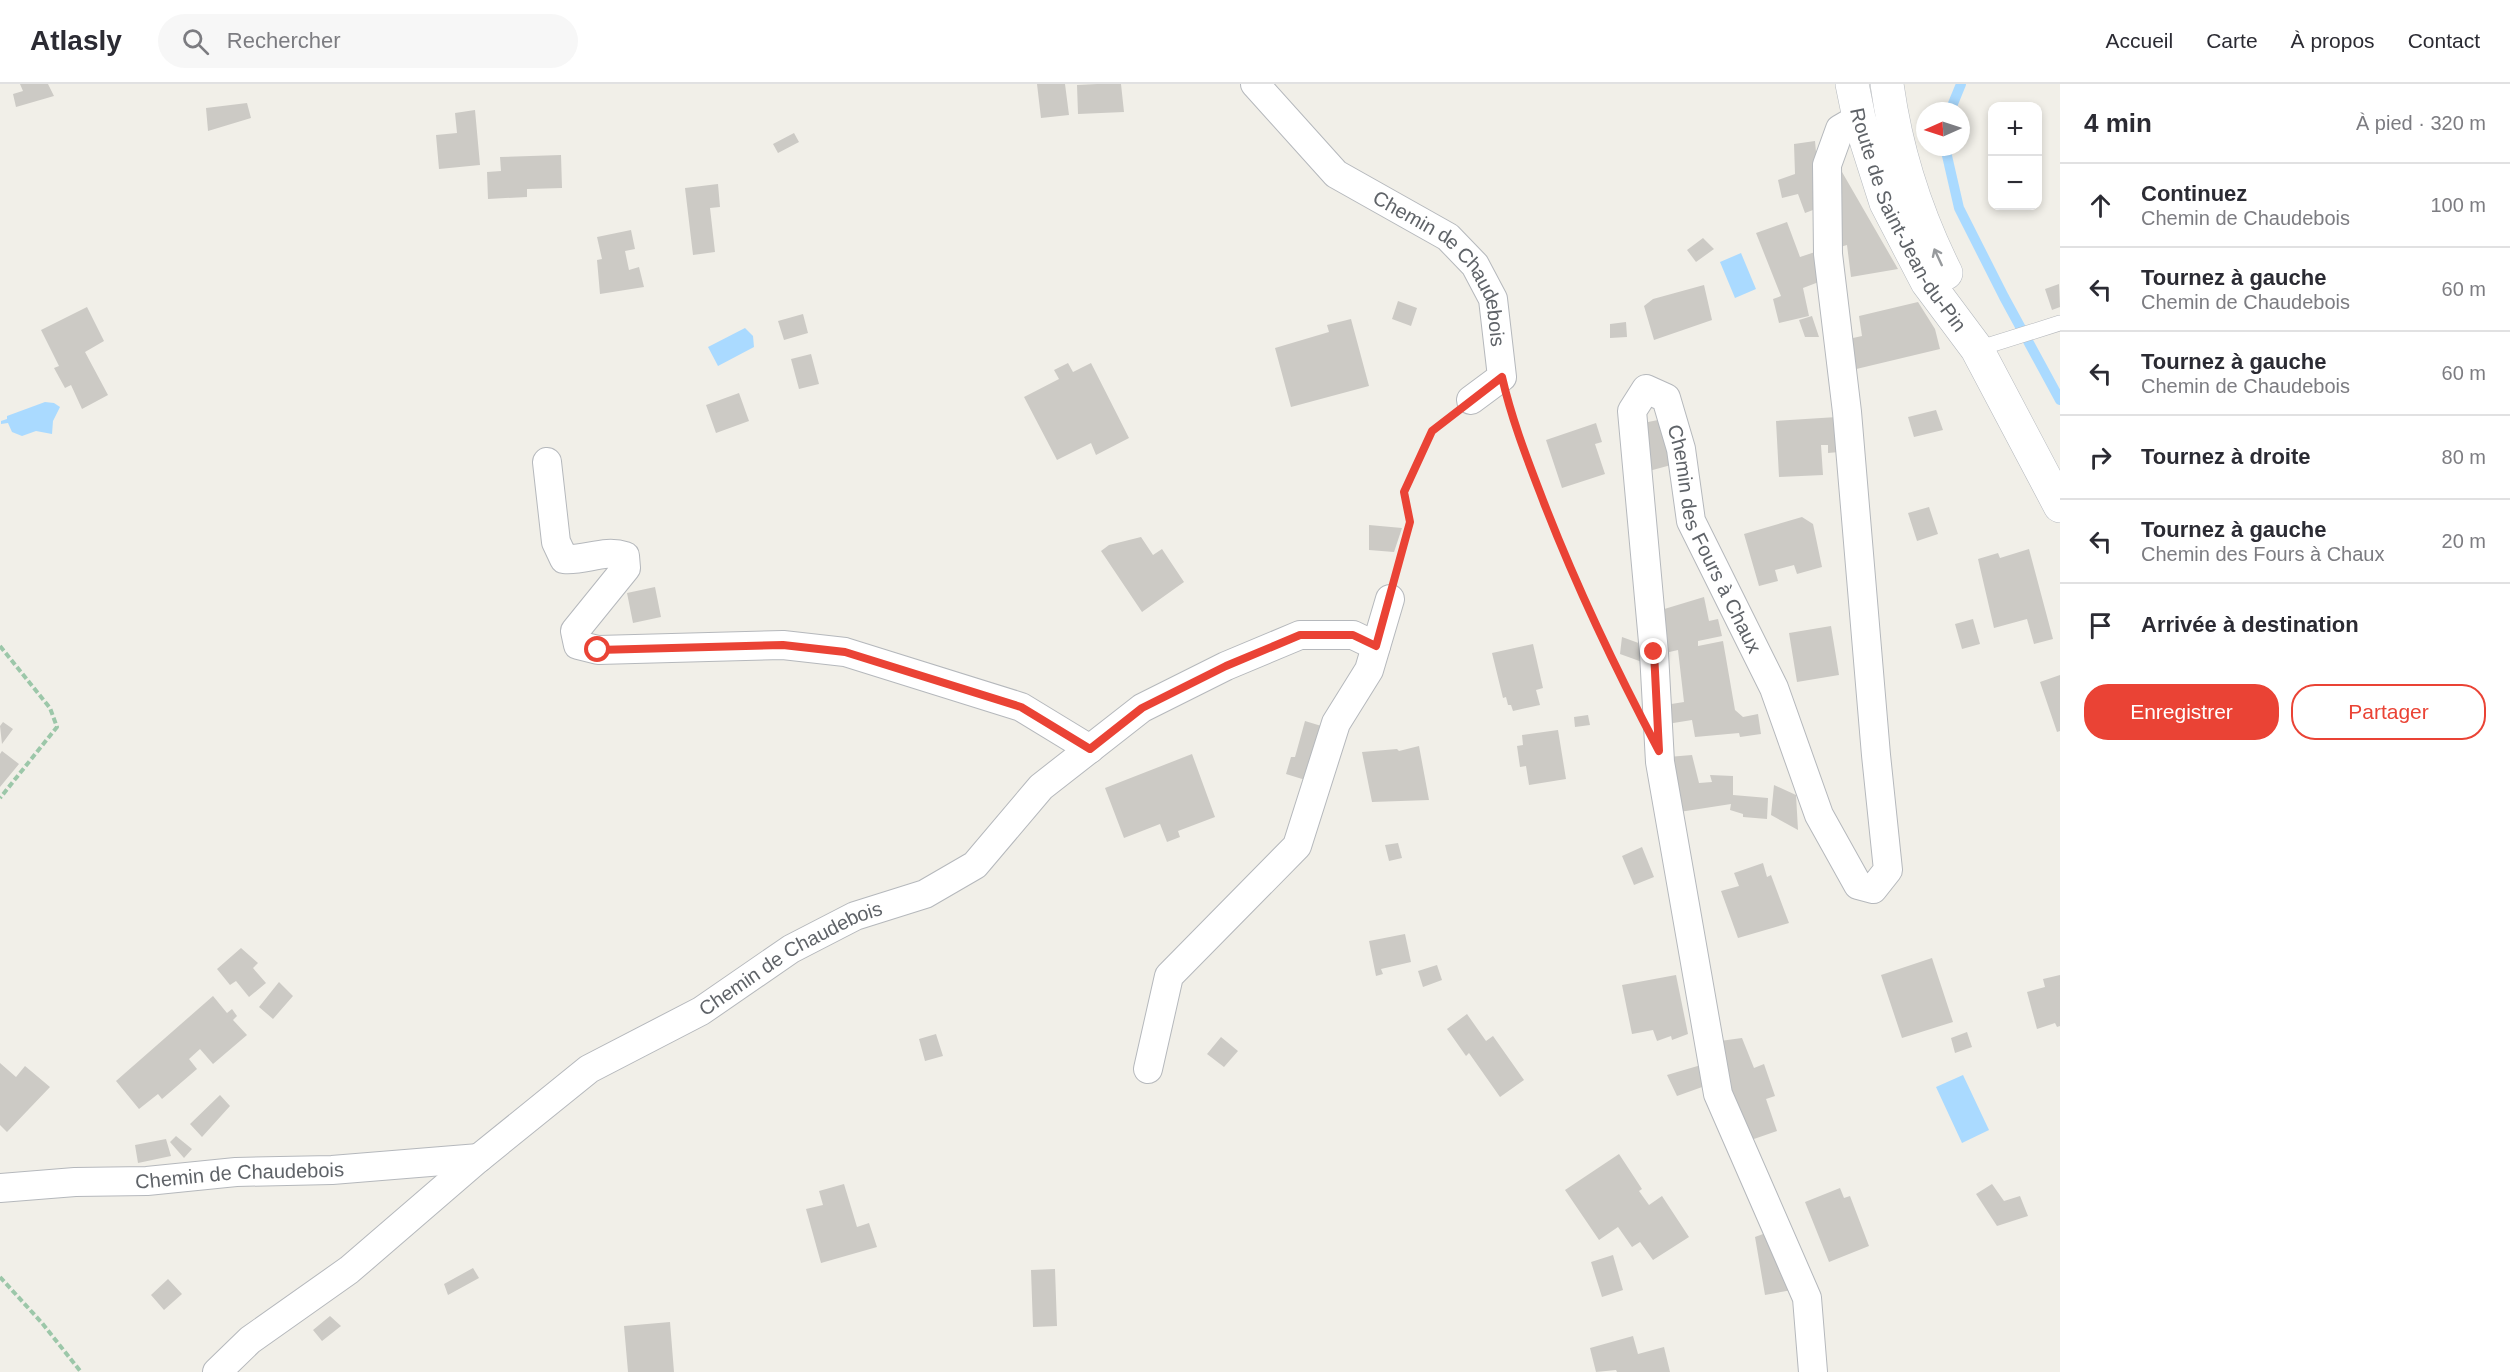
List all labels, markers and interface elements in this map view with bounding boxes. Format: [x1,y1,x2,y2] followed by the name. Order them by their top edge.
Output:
[158,14,578,68] search box
[30,25,122,56] text: Atlasly
[179,25,212,58] icon: search
[227,28,341,53] text: Rechercher
[2106,29,2173,52] text: Accueil
[2206,29,2258,52] text: Carte
[2291,29,2375,52] text: À propos
[2408,29,2480,52] text: Contact
[1916,102,1970,156] north arrow
[1988,102,2042,210] map controls
[1988,102,2042,156] button: +
[1846,106,1971,336] street label: Route de Saint-Jean-du-Pin
[2084,108,2152,138] text: 4 min
[2356,112,2486,134] text: À pied · 320 m
[1988,156,2042,210] button: −
[2141,181,2247,206] text: Continuez
[1369,186,1509,348] street label: Chemin de Chaudebois
[2084,189,2117,222] icon: ahead
[2430,194,2486,216] text: 100 m
[2141,207,2350,229] text: Chemin de Chaudebois
[1932,248,1944,266] one-way arrow
[2141,265,2326,290] text: Tournez à gauche
[2084,273,2117,306] icon: left
[2442,278,2486,300] text: 60 m
[2141,291,2350,313] text: Chemin de Chaudebois
[2141,349,2326,374] text: Tournez à gauche
[2084,357,2117,390] icon: left
[2442,362,2486,384] text: 60 m
[2141,375,2350,397] text: Chemin de Chaudebois
[1663,422,1766,657] street label: Chemin des Fours à Chaux
[2084,441,2117,474] icon: right
[2141,444,2311,469] text: Tournez à droite
[2442,446,2486,468] text: 80 m
[2141,517,2326,542] text: Tournez à gauche
[2084,525,2117,558] icon: left
[2442,530,2486,552] text: 20 m
[2141,543,2384,565] text: Chemin des Fours à Chaux
[2084,609,2117,642] icon: arrive
[2141,612,2359,637] text: Arrivée à destination
[584,636,610,662] route start
[1640,638,1666,664] route end
[2084,684,2279,740] button: Enregistrer
[2291,684,2486,740] button: Partager
[695,897,885,1020] street label: Chemin de Chaudebois
[135,1158,345,1192] street label: Chemin de Chaudebois

